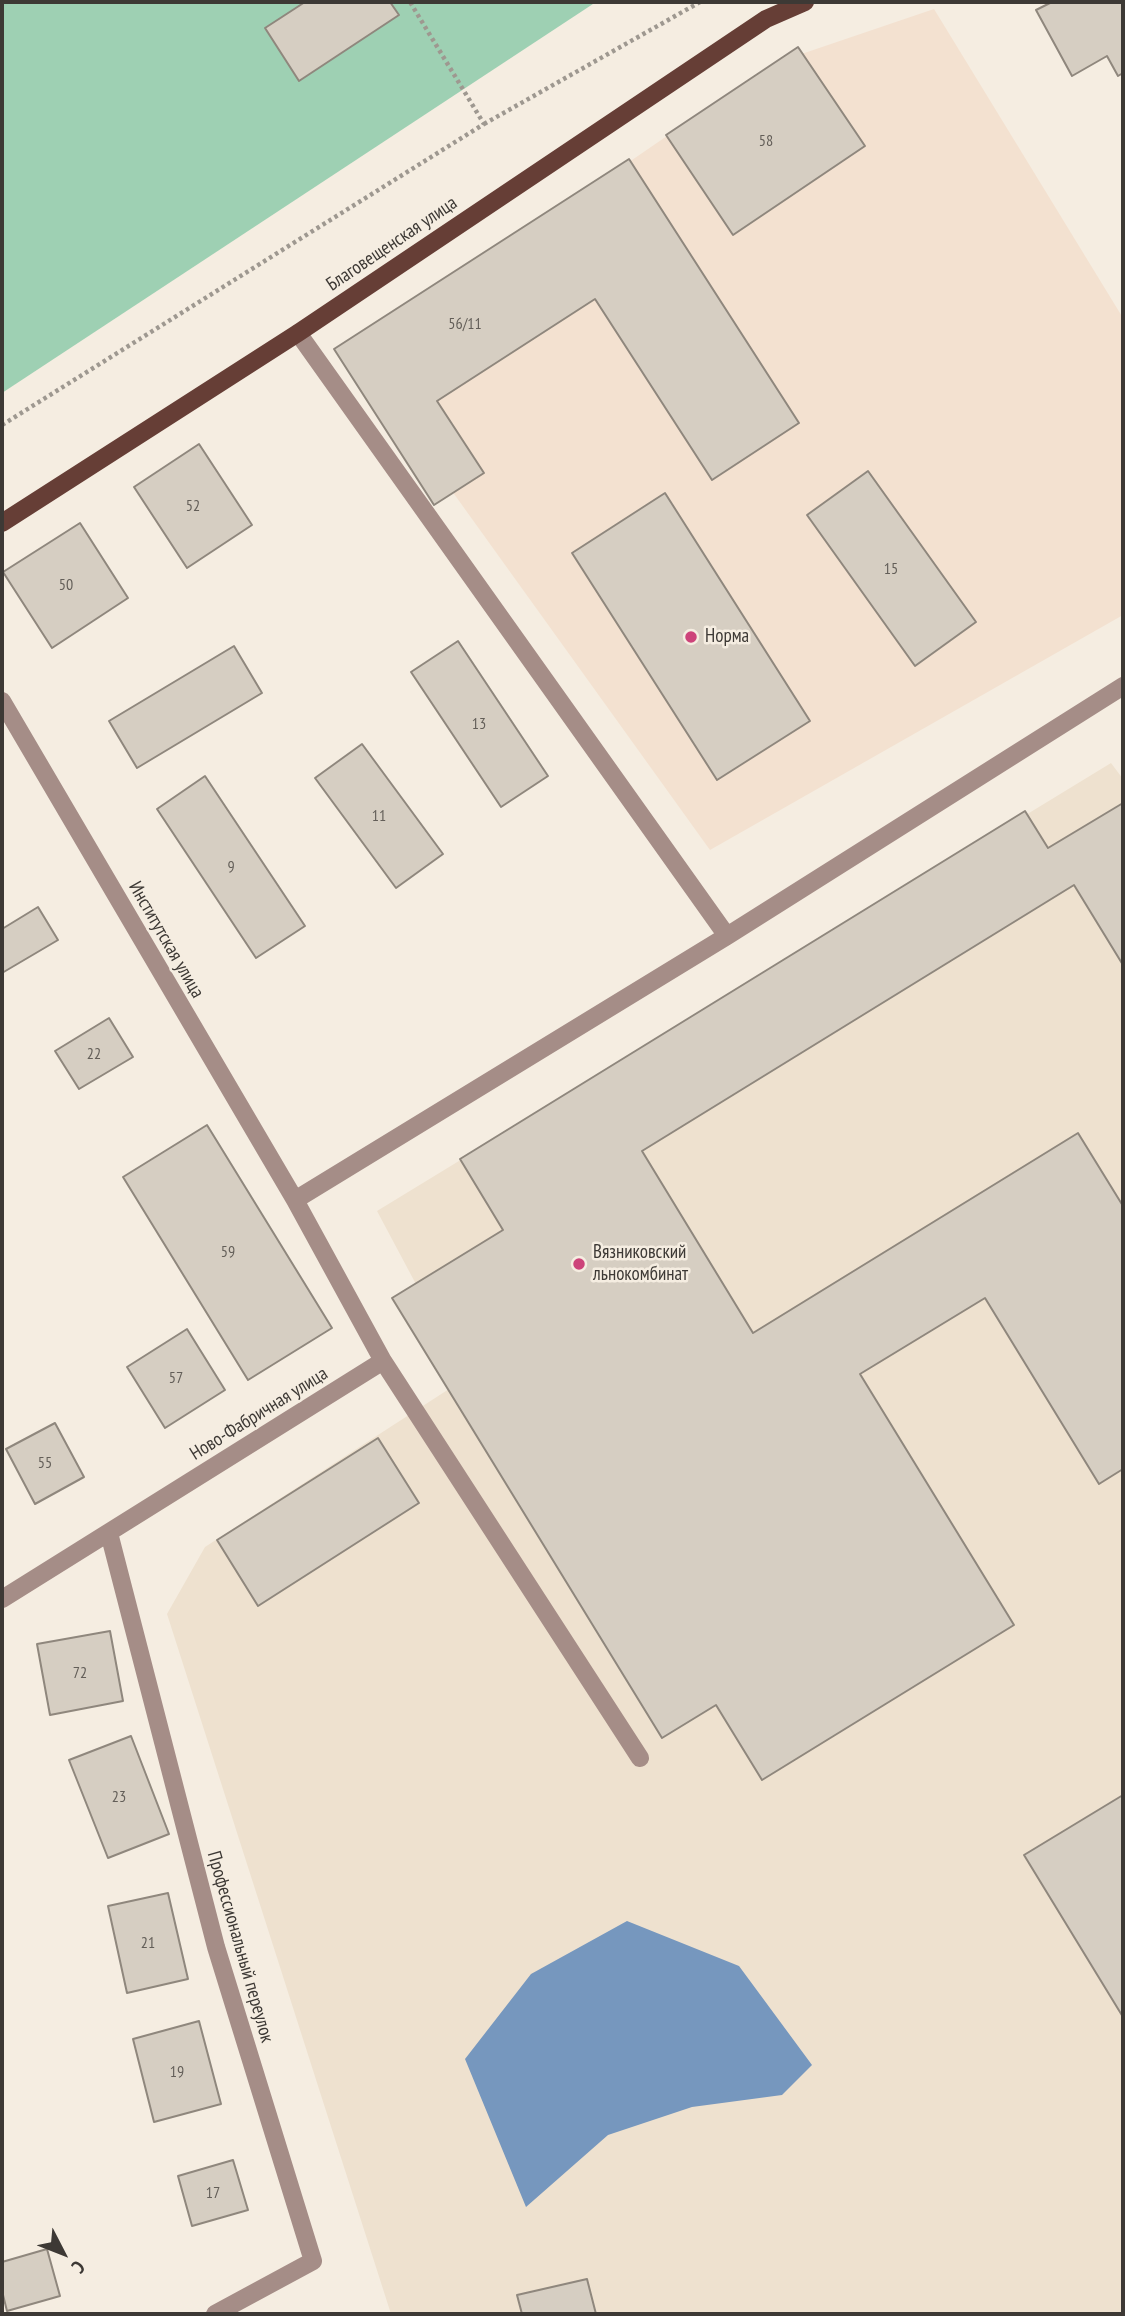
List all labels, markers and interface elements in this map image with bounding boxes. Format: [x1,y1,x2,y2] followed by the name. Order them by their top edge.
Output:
[759,131,773,151] house number: 58
[322,192,462,296] street label: Благовещенская улица
[448,314,482,334] house number: 56/11
[186,496,200,516] house number: 52
[884,559,898,579] house number: 15
[59,575,73,595] house number: 50
[705,626,749,648] place label: Норма
[683,629,699,645] marker: Норма
[472,714,486,734] house number: 13
[372,806,386,826] house number: 11
[227,857,235,877] house number: 9
[123,878,209,1002] street label: Институтская улица
[87,1044,101,1064] house number: 22
[221,1242,235,1262] house number: 59
[593,1242,688,1286] place label: Вязниковский льнокомбинат
[571,1256,587,1272] marker: Вязниковский льнокомбинат
[186,1362,332,1466] street label: Ново-Фабричная улица
[169,1368,183,1388] house number: 57
[38,1453,52,1473] house number: 55
[73,1663,87,1683] house number: 72
[112,1787,126,1807] house number: 23
[202,1849,278,2045] street label: Профессиональный переулок
[141,1933,155,1953] house number: 21
[170,2062,184,2082] house number: 19
[206,2183,220,2203] house number: 17
[28,2218,98,2288] north arrow
[67,2256,90,2278] text: С

